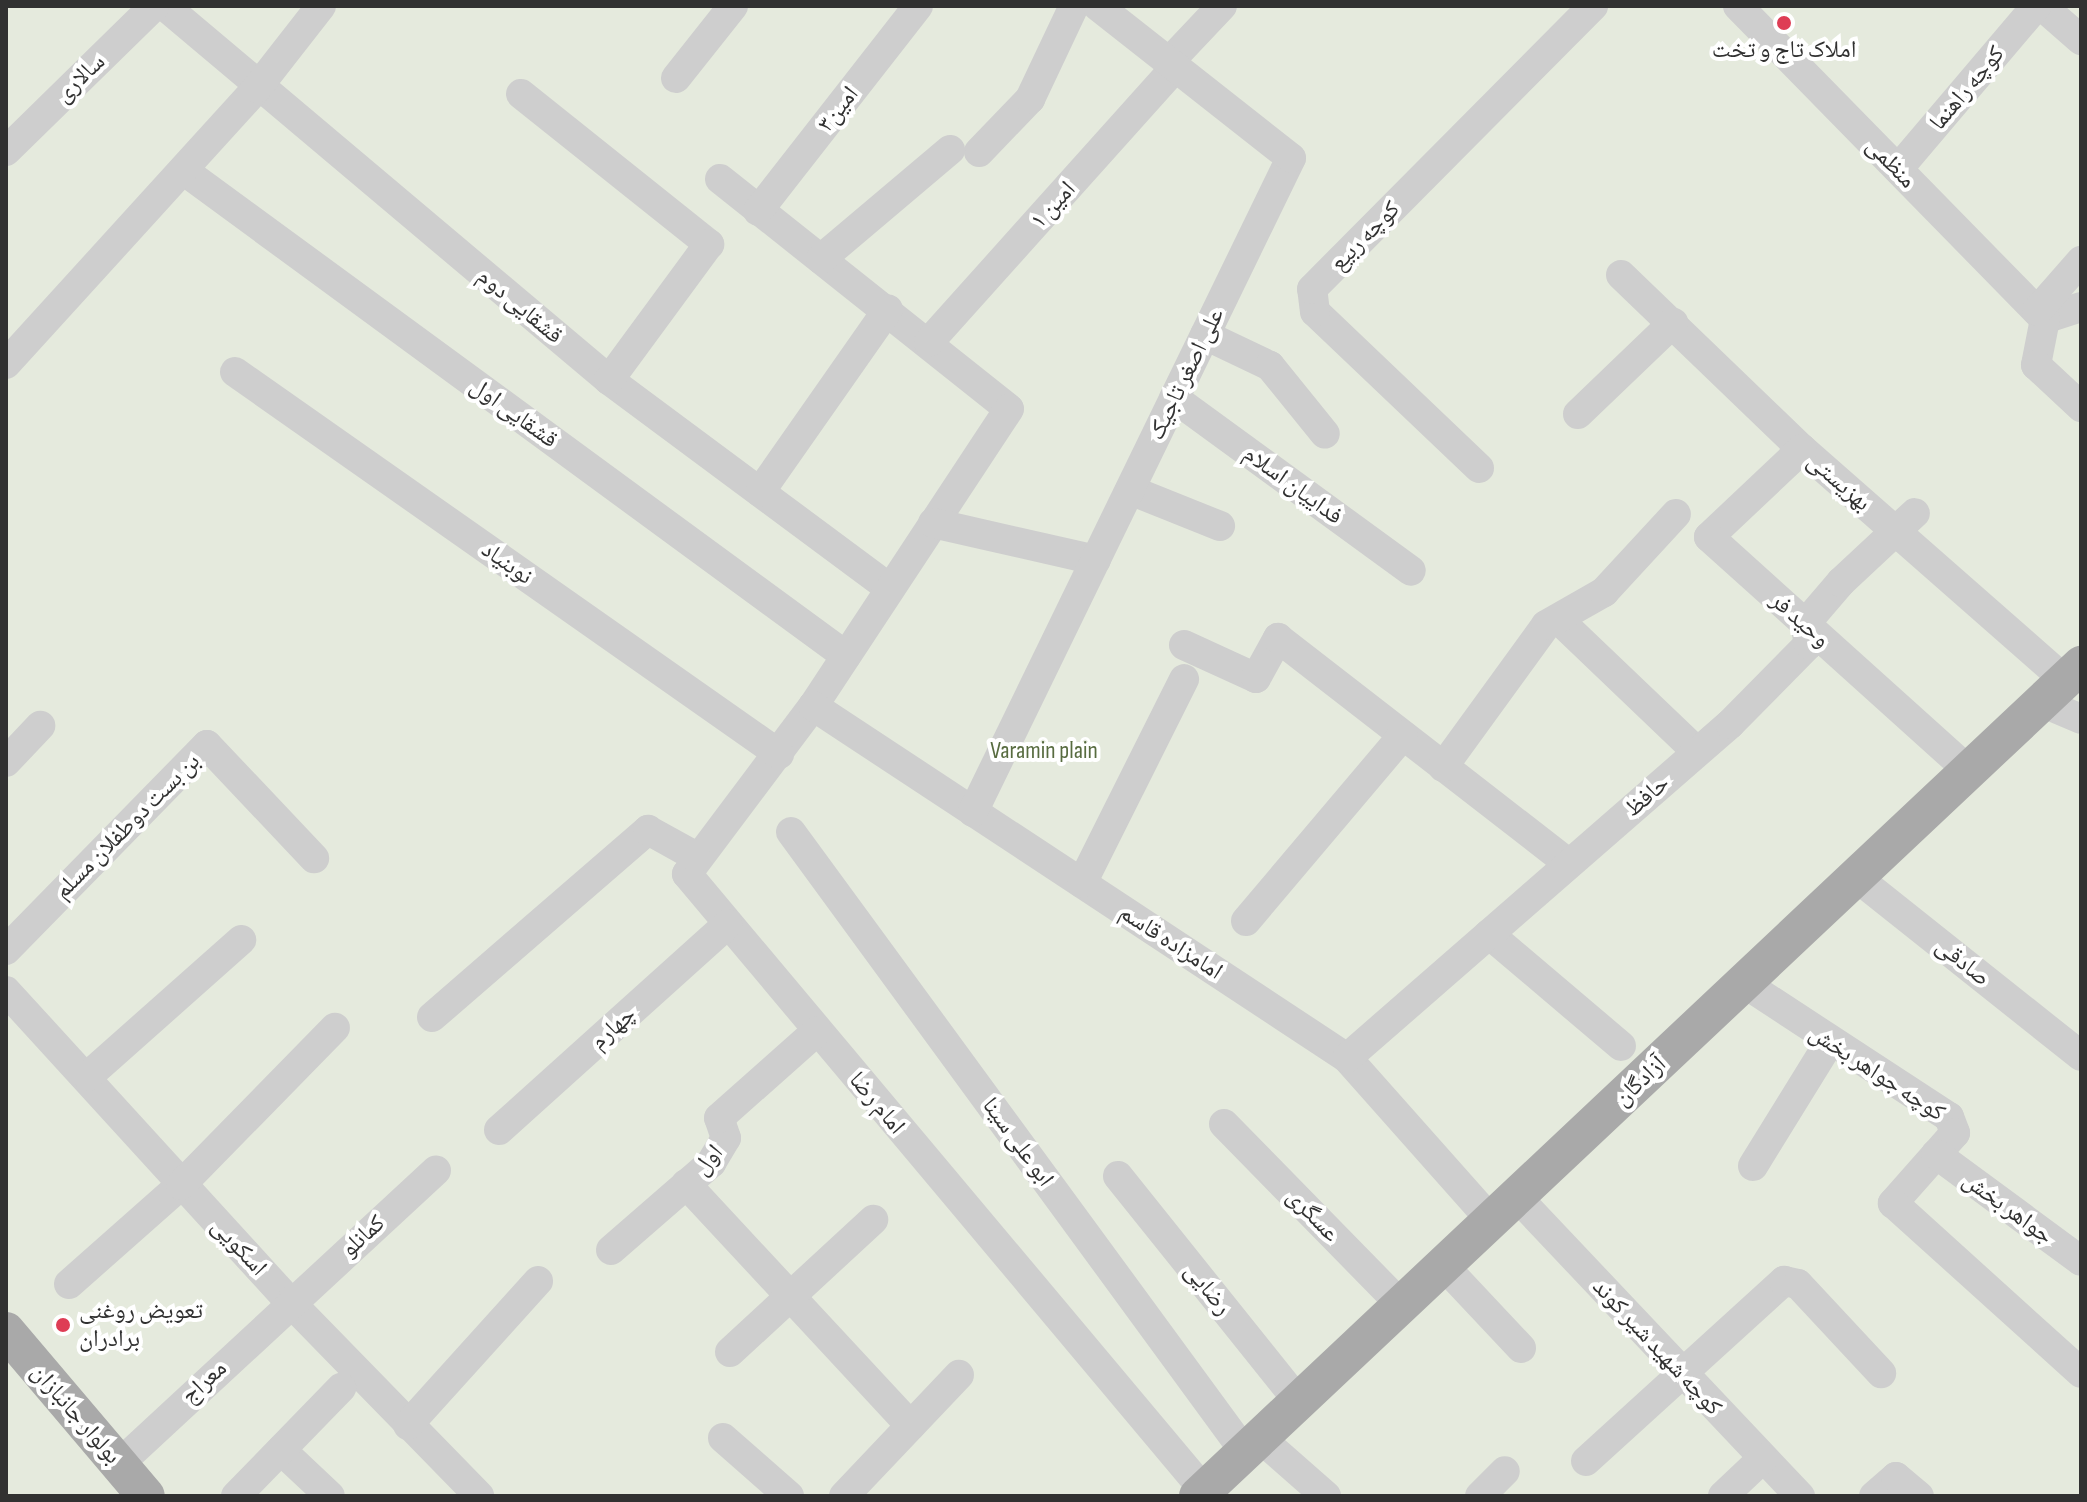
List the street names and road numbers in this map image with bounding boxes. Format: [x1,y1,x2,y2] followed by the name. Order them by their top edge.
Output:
[1923,40,2011,136] street label: کوچه راهنما
[49,47,111,109] street label: سالاری
[811,80,865,138] street label: امین۳
[1860,132,1922,194] street label: منظمی
[1024,175,1082,235] street label: امین ۱
[1324,195,1406,277] street label: کوچه ربیع
[471,262,569,350] street label: قشقایی دوم
[1142,303,1230,445] street label: علی اصغر تاجیک
[465,372,563,454] street label: قشقایی اول
[1238,439,1348,531] street label: فداییان اسلام
[1801,447,1877,517] street label: بهزیستی
[476,535,538,591] street label: نوبنیاد
[1764,586,1836,654] street label: وحید فر
[48,747,206,905] street label: بن بست دوطفلان مسلم
[1619,769,1675,823] street label: حافظ
[1114,898,1228,986] street label: امامزاده قاسم
[1930,931,1996,993] street label: صادقی
[584,1000,642,1056] street label: چهارم
[1804,1018,1950,1128] street label: کوچه جواهر بخش
[1608,1050,1672,1112] street label: آزادگان
[843,1066,911,1140] street label: امام رضا
[976,1092,1060,1192] street label: ابو علی سینا
[687,1139,729,1181] street label: اول
[1957,1166,2059,1250] street label: جواهر بخش
[1281,1182,1345,1248] street label: عسگری
[335,1209,391,1263] street label: کمانلو
[205,1212,273,1282] street label: اسکویی
[1178,1257,1238,1321] street label: رضایی
[1586,1272,1728,1422] street label: کوچه شهید شیر کوند
[175,1354,233,1410] street label: معراج
[25,1358,127,1470] street label: بولوار جانبازان

